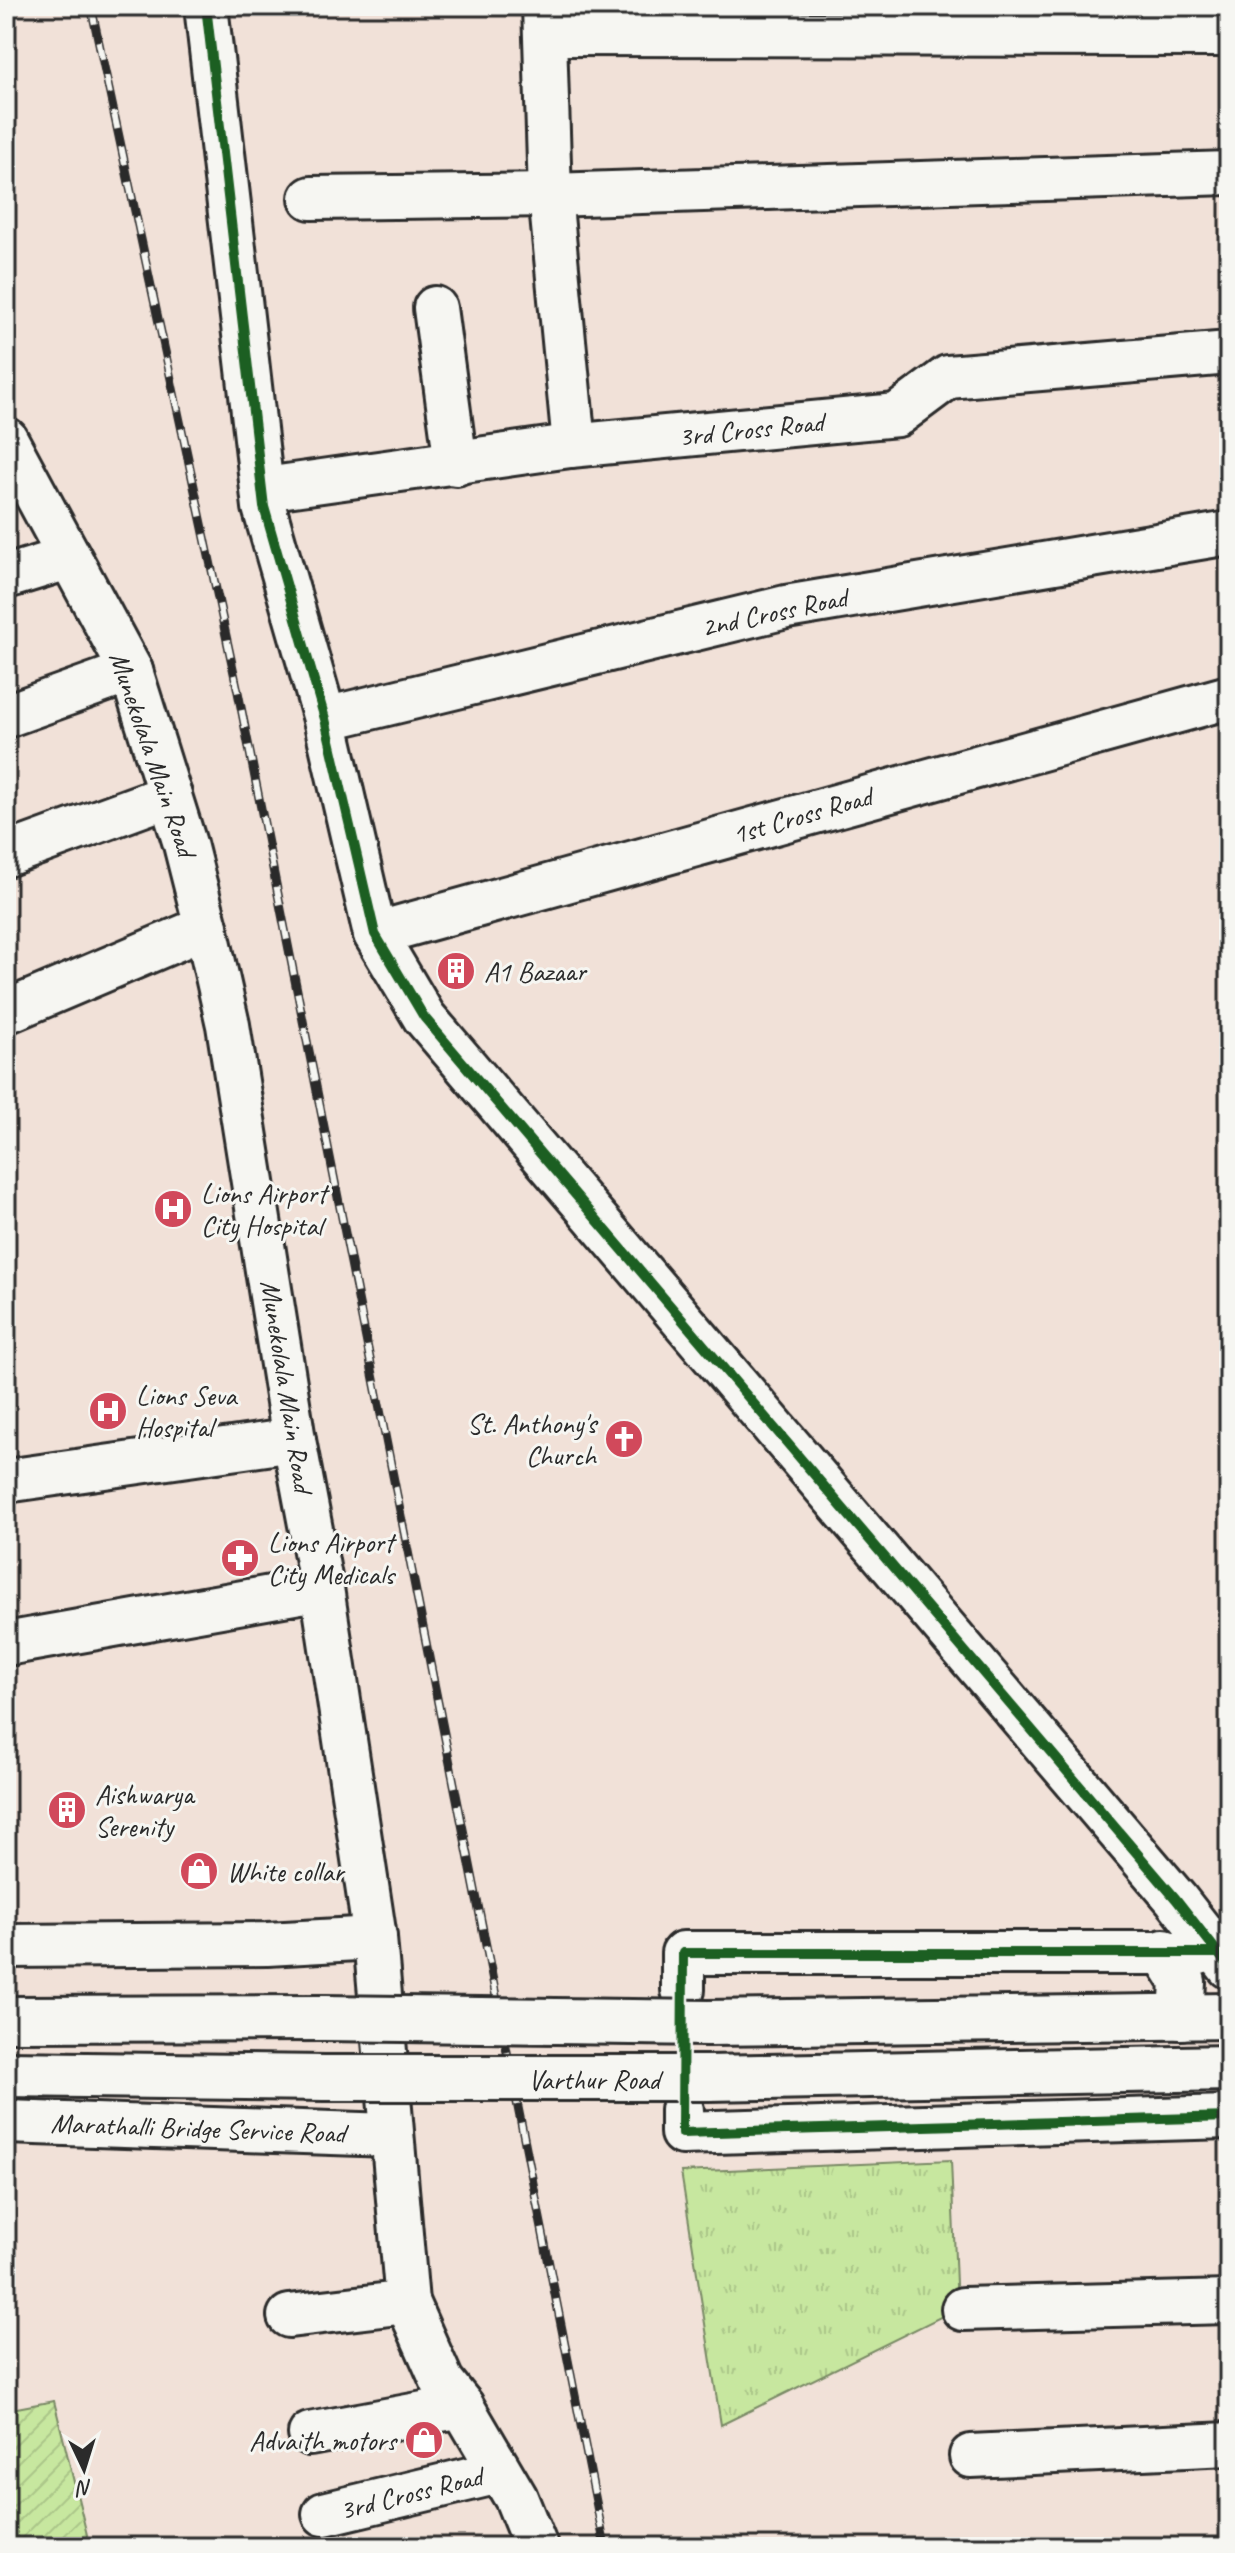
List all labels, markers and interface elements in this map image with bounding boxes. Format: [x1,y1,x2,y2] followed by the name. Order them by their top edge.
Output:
[677,404,829,454] street label: 3rd Cross Road
[698,579,854,645] street label: 2nd Cross Road
[102,647,206,865] street label: Munekolala Main Road
[728,777,880,852] street label: 1st Cross Road
[435,950,477,992] building icon: A1 Bazaar
[484,954,588,989] place label: A1 Bazaar
[201,1176,330,1243] place label: Lions Airport City Hospital
[152,1188,194,1230] hospital icon: Lions Airport City Hospital
[253,1277,322,1499] street label: Munekolala Main Road
[136,1378,238,1445] place label: Lions Seva Hospital
[87,1390,129,1432] hospital icon: Lions Seva Hospital
[467,1406,598,1473] place label: St. Anthony's Church
[603,1418,645,1460] church icon: St. Anthony's Church
[268,1525,397,1592] place label: Lions Airport City Medicals
[219,1537,261,1579] pharmacy icon: Lions Airport City Medicals
[95,1777,196,1844] place label: Aishwarya Serenity
[46,1789,88,1831] building icon: Aishwarya Serenity
[178,1850,220,1892] shop icon: White collar
[227,1854,345,1889] place label: White collar
[528,2062,664,2097] street label: Varthur Road
[50,2105,350,2151] street label: Marathalli Bridge Service Road
[403,2419,445,2461] shop icon: Advaith motors
[249,2423,398,2458] place label: Advaith motors
[44,2429,124,2509] north arrow
[336,2457,490,2528] street label: 3rd Cross Road
[74,2474,93,2503] text: N

